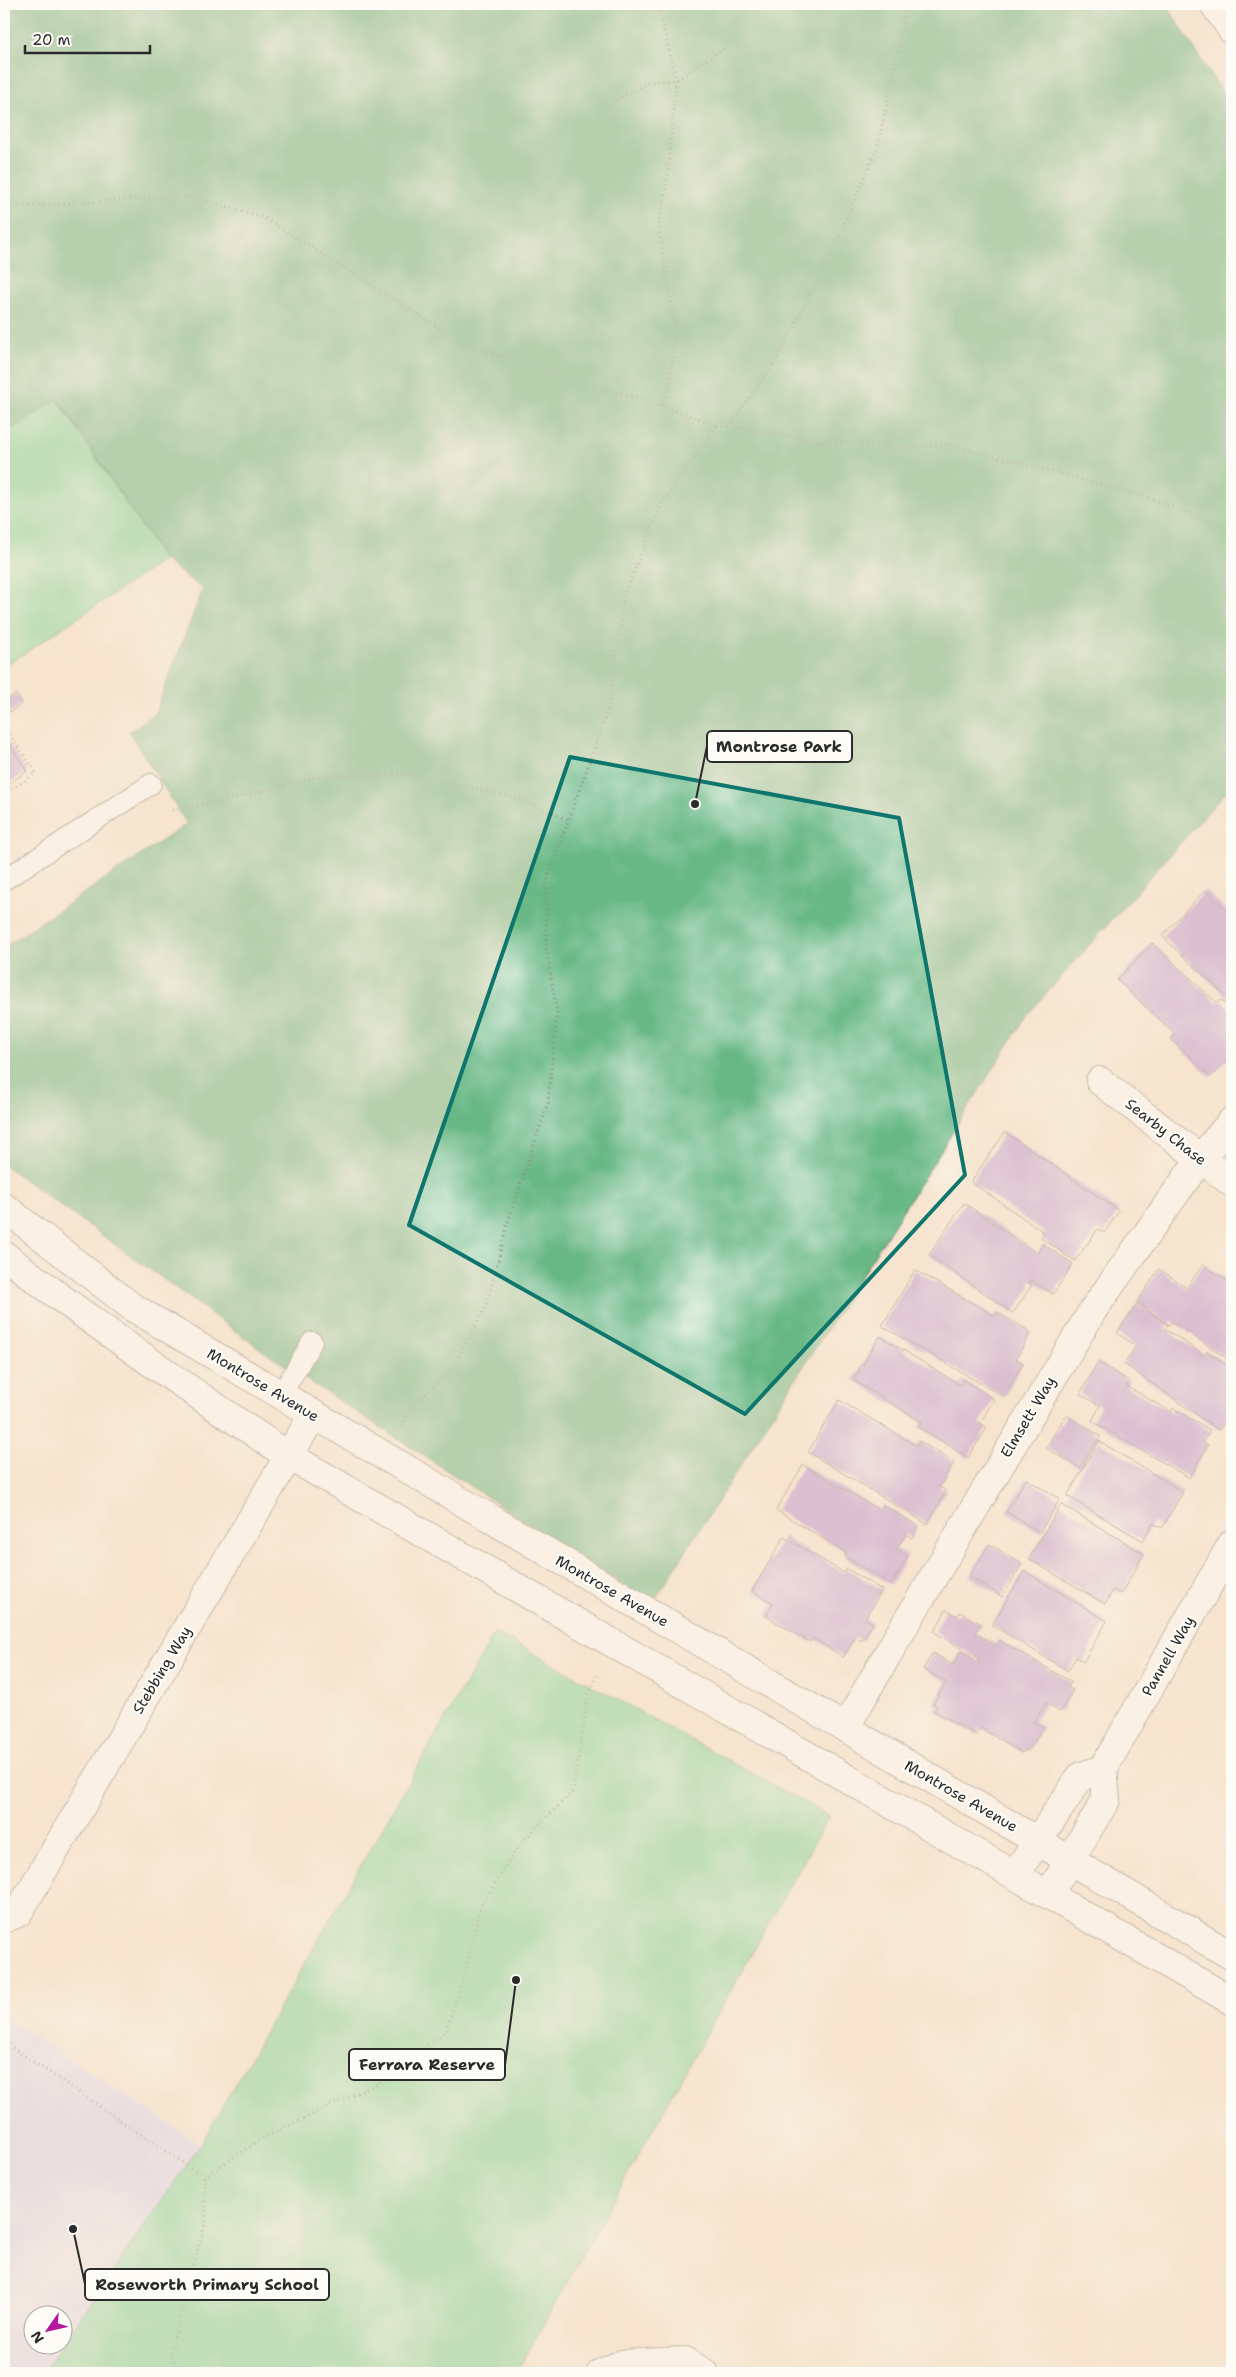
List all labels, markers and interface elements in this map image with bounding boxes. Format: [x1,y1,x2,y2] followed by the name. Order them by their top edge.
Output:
[25,22,150,54] scale bar
[32,30,71,50] text: 20 m
[707,731,852,762] callout: Montrose Park
[716,736,842,757] text: Montrose Park
[1121,1094,1211,1170] street label: Searby Chase
[203,1344,323,1426] street label: Montrose Avenue
[996,1373,1060,1461] street label: Elmsett Way
[552,1550,672,1632] street label: Montrose Avenue
[1137,1612,1199,1700] street label: Pannell Way
[128,1622,196,1718] street label: Stebbing Way
[901,1755,1021,1837] street label: Montrose Avenue
[349,2049,505,2080] callout: Ferrara Reserve
[359,2054,495,2075] text: Ferrara Reserve
[85,2269,329,2300] callout: Roseworth Primary School
[95,2274,319,2295] text: Roseworth Primary School
[22,2304,72,2354] north arrow
[27,2328,48,2347] text: N

